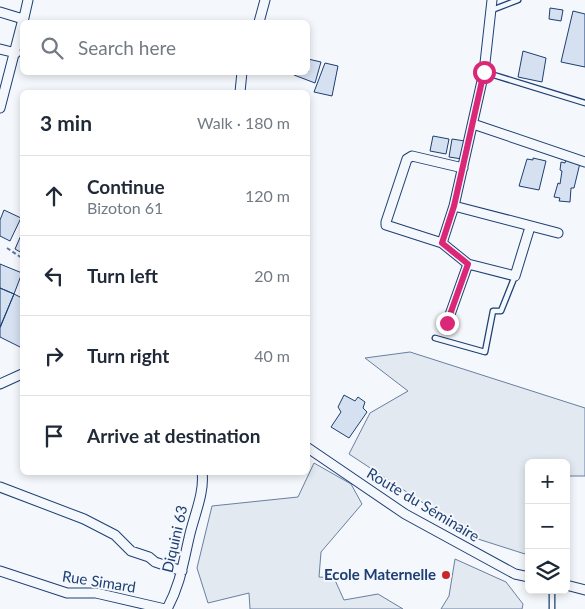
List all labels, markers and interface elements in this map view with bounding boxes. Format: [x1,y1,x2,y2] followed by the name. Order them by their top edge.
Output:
[20,20,310,75] search box
[38,34,66,62] icon: search
[78,36,176,59] text: Search here
[473,61,496,84] route start
[40,110,92,135] text: 3 min
[197,113,290,132] text: Walk · 180 m
[87,175,165,198] text: Continue
[40,182,68,210] icon: ahead
[245,186,290,205] text: 120 m
[87,198,163,217] text: Bizoton 61
[40,262,68,290] icon: left
[87,264,158,287] text: Turn left
[254,266,290,285] text: 20 m
[436,312,459,335] route end
[40,342,68,370] icon: right
[87,344,169,367] text: Turn right
[254,346,290,365] text: 40 m
[40,422,68,450] icon: arrive
[87,424,260,447] text: Arrive at destination
[525,459,570,594] map controls
[525,459,570,504] button: +
[364,463,483,545] street label: Route du Séminaire
[158,503,190,574] street label: Diquini 63
[525,504,570,549] button: −
[525,549,570,594] button: layers
[324,565,436,583] place label: Ecole Maternelle
[61,566,137,596] street label: Rue Simard
[440,569,452,581] marker: Ecole Maternelle

